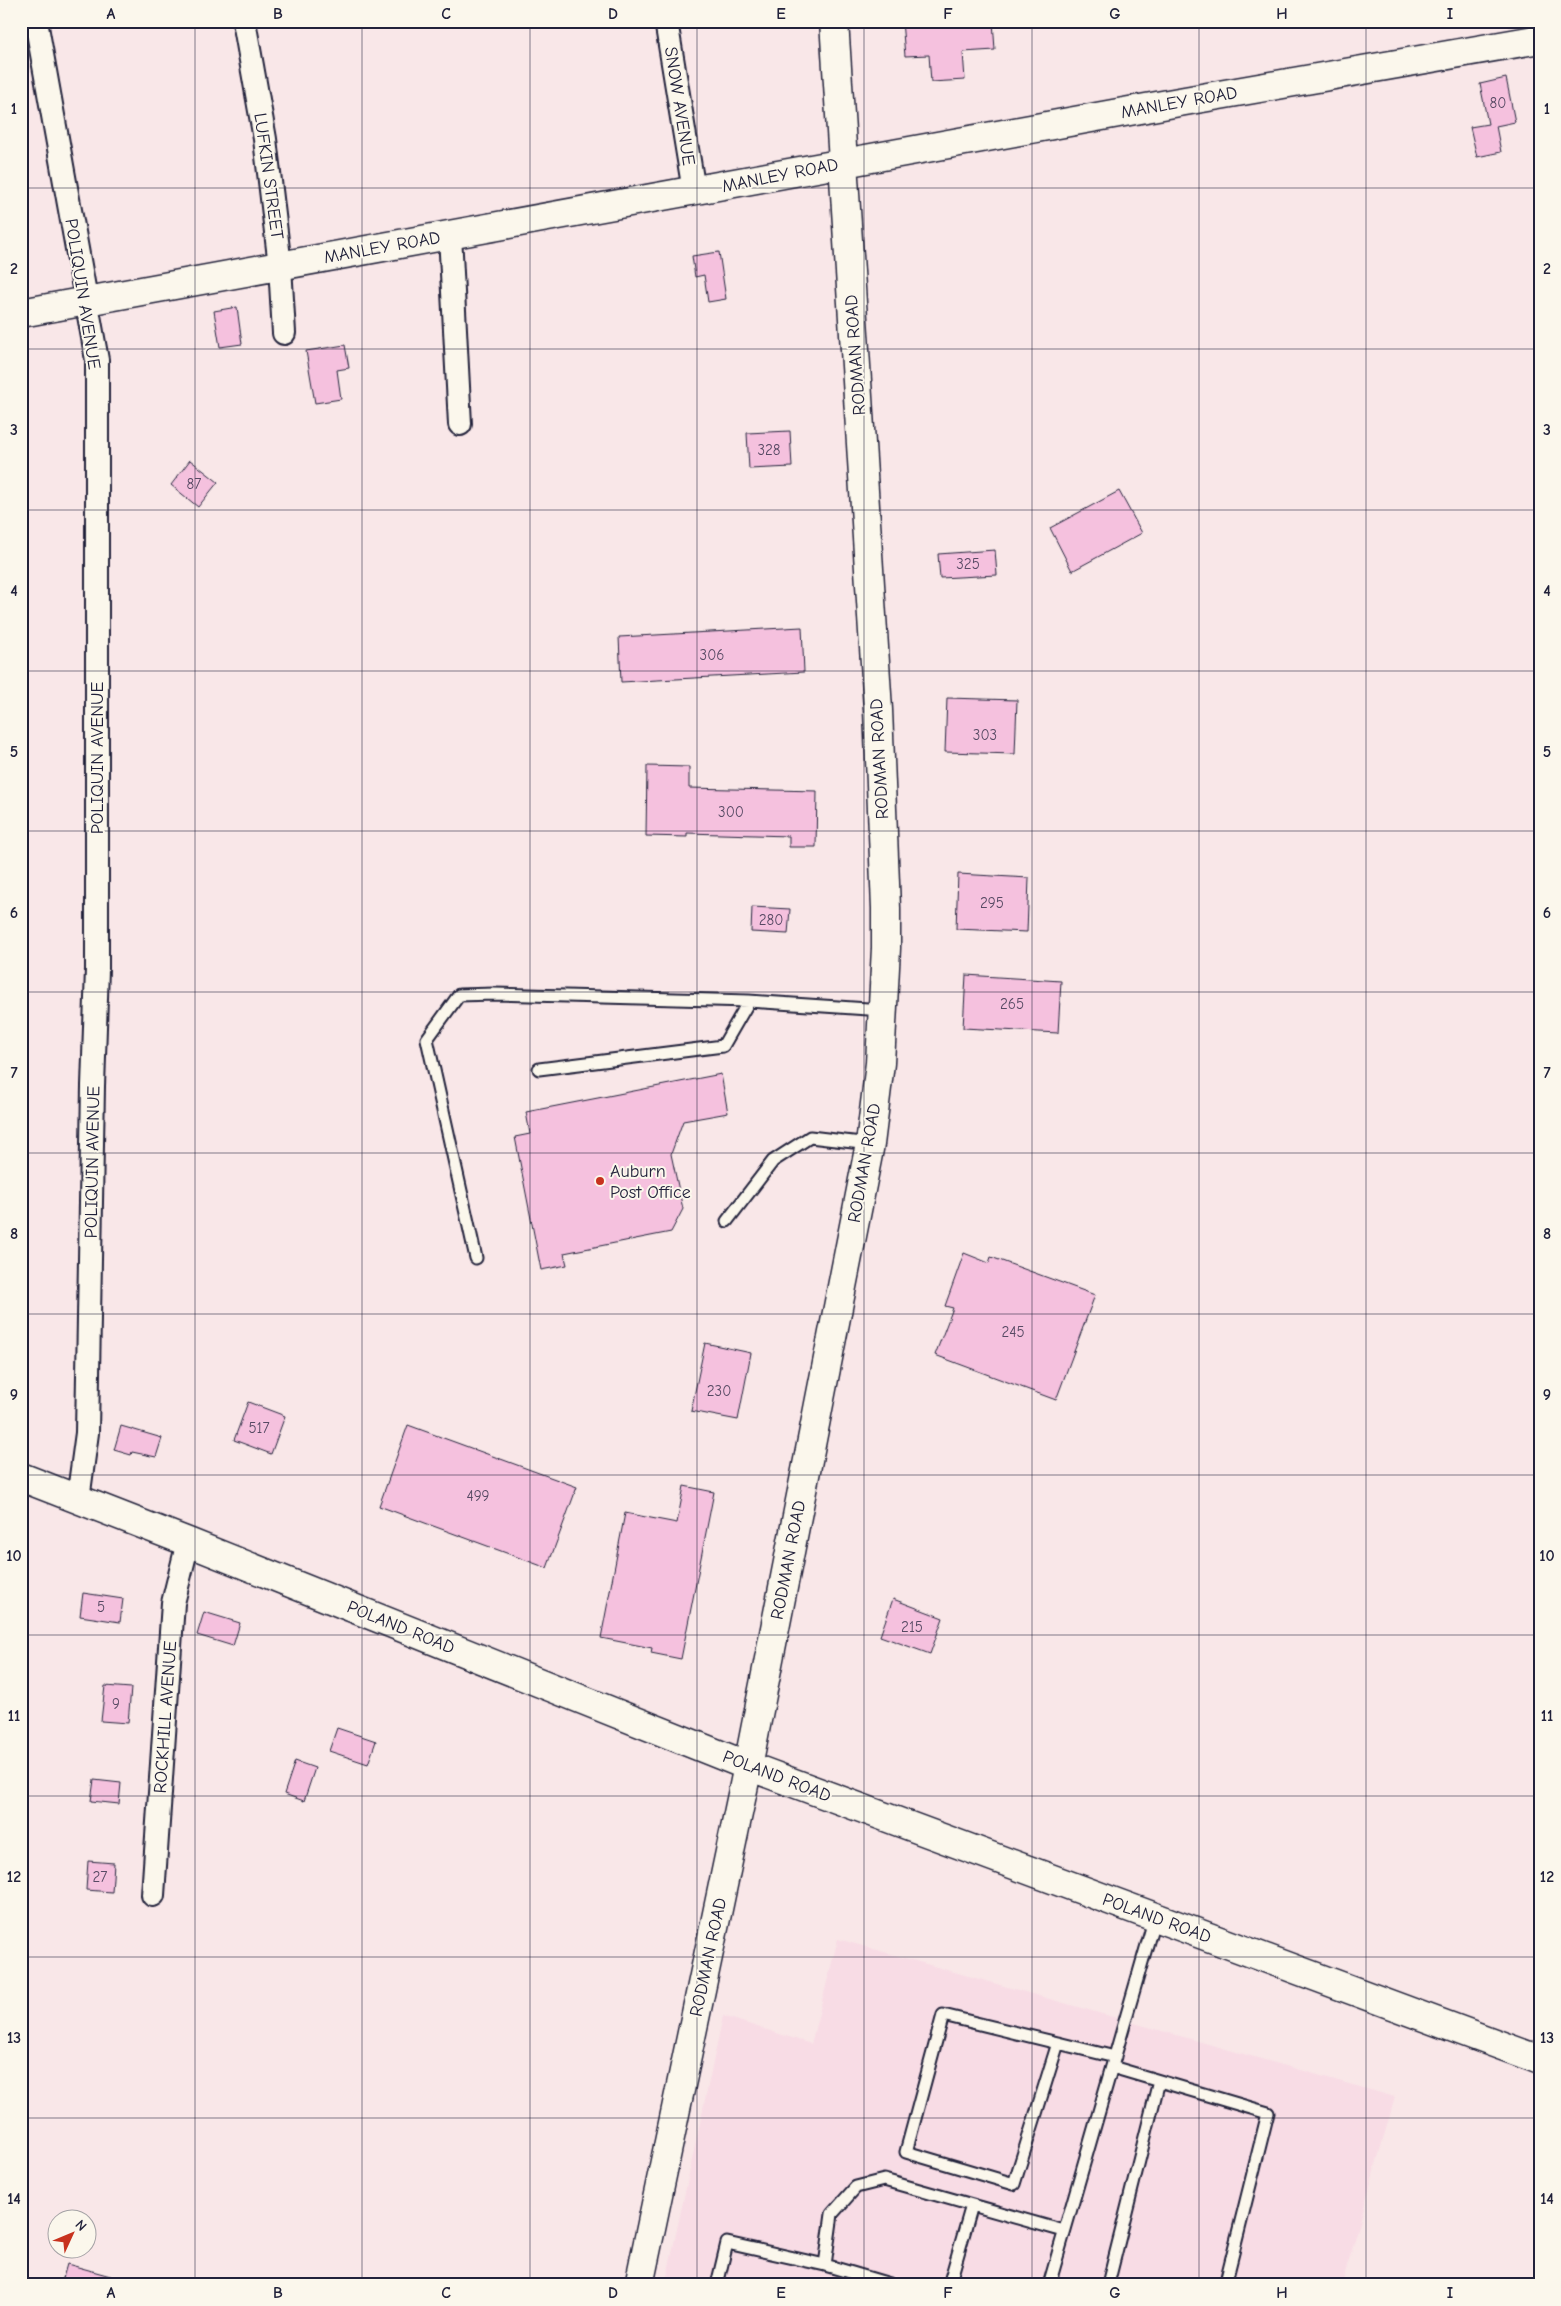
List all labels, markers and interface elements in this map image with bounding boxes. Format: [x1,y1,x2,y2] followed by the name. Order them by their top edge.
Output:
[107,5,116,23] text: A
[273,5,283,23] text: B
[441,5,451,23] text: C
[608,5,618,23] text: D
[776,5,786,23] text: E
[943,5,953,23] text: F
[1109,5,1121,23] text: G
[1276,5,1288,23] text: H
[1447,5,1453,23] text: I
[660,45,699,167] street label: SNOW AVENUE
[1119,82,1239,123] street label: MANLEY ROAD
[1490,94,1506,112] house number: 80
[11,100,17,118] text: 1
[1544,100,1550,118] text: 1
[249,112,288,241] street label: LUFKIN STREET
[720,154,840,197] street label: MANLEY ROAD
[60,217,105,371] street label: POLIQUIN AVENUE
[322,227,442,268] street label: MANLEY ROAD
[10,260,18,278] text: 2
[1543,260,1551,278] text: 2
[841,294,870,416] street label: RODMAN ROAD
[10,421,18,439] text: 3
[1543,421,1551,439] text: 3
[757,441,781,459] house number: 328
[187,475,201,493] house number: 87
[956,555,980,573] house number: 325
[10,582,18,600] text: 4
[1543,582,1551,600] text: 4
[700,646,724,664] house number: 306
[87,682,108,834] street label: POLIQUIN AVENUE
[866,698,893,820] street label: RODMAN ROAD
[973,726,997,744] house number: 303
[10,743,18,761] text: 5
[1543,743,1551,761] text: 5
[718,803,744,821] house number: 300
[980,894,1004,912] house number: 295
[10,904,18,922] text: 6
[1543,904,1551,922] text: 6
[759,911,783,929] house number: 280
[1000,995,1024,1013] house number: 265
[10,1064,18,1082] text: 7
[1543,1064,1551,1082] text: 7
[81,1085,104,1238] street label: POLIQUIN AVENUE
[844,1102,885,1224] street label: RODMAN ROAD
[610,1161,691,1203] place label: Auburn Post Office
[594,1175,606,1187] marker: Auburn Post Office
[10,1225,18,1243] text: 8
[1543,1225,1551,1243] text: 8
[1001,1323,1025,1341] house number: 245
[707,1382,731,1400] house number: 230
[10,1386,18,1404] text: 9
[1543,1386,1551,1404] text: 9
[248,1419,270,1437] house number: 517
[466,1487,490,1505] house number: 499
[767,1499,810,1621] street label: RODMAN ROAD
[6,1547,22,1565] text: 10
[1539,1547,1555,1565] text: 10
[344,1596,458,1659] street label: POLAND ROAD
[97,1598,105,1616] house number: 5
[901,1618,923,1636] house number: 215
[150,1640,181,1794] street label: ROCKHILL AVENUE
[112,1695,120,1713] house number: 9
[8,1707,20,1725] text: 11
[1541,1707,1553,1725] text: 11
[720,1746,834,1807] street label: POLAND ROAD
[7,1868,21,1886] text: 12
[93,1868,107,1886] house number: 27
[1540,1868,1554,1886] text: 12
[1100,1889,1214,1948] street label: POLAND ROAD
[686,1896,731,2018] street label: RODMAN ROAD
[7,2029,21,2047] text: 13
[1540,2029,1554,2047] text: 13
[7,2190,21,2208] text: 14
[1540,2190,1554,2208] text: 14
[48,2208,98,2258] north arrow
[72,2216,90,2235] text: N
[107,2284,116,2302] text: A
[273,2284,283,2302] text: B
[441,2284,451,2302] text: C
[608,2284,618,2302] text: D
[776,2284,786,2302] text: E
[943,2284,953,2302] text: F
[1109,2284,1121,2302] text: G
[1276,2284,1288,2302] text: H
[1447,2284,1453,2302] text: I

